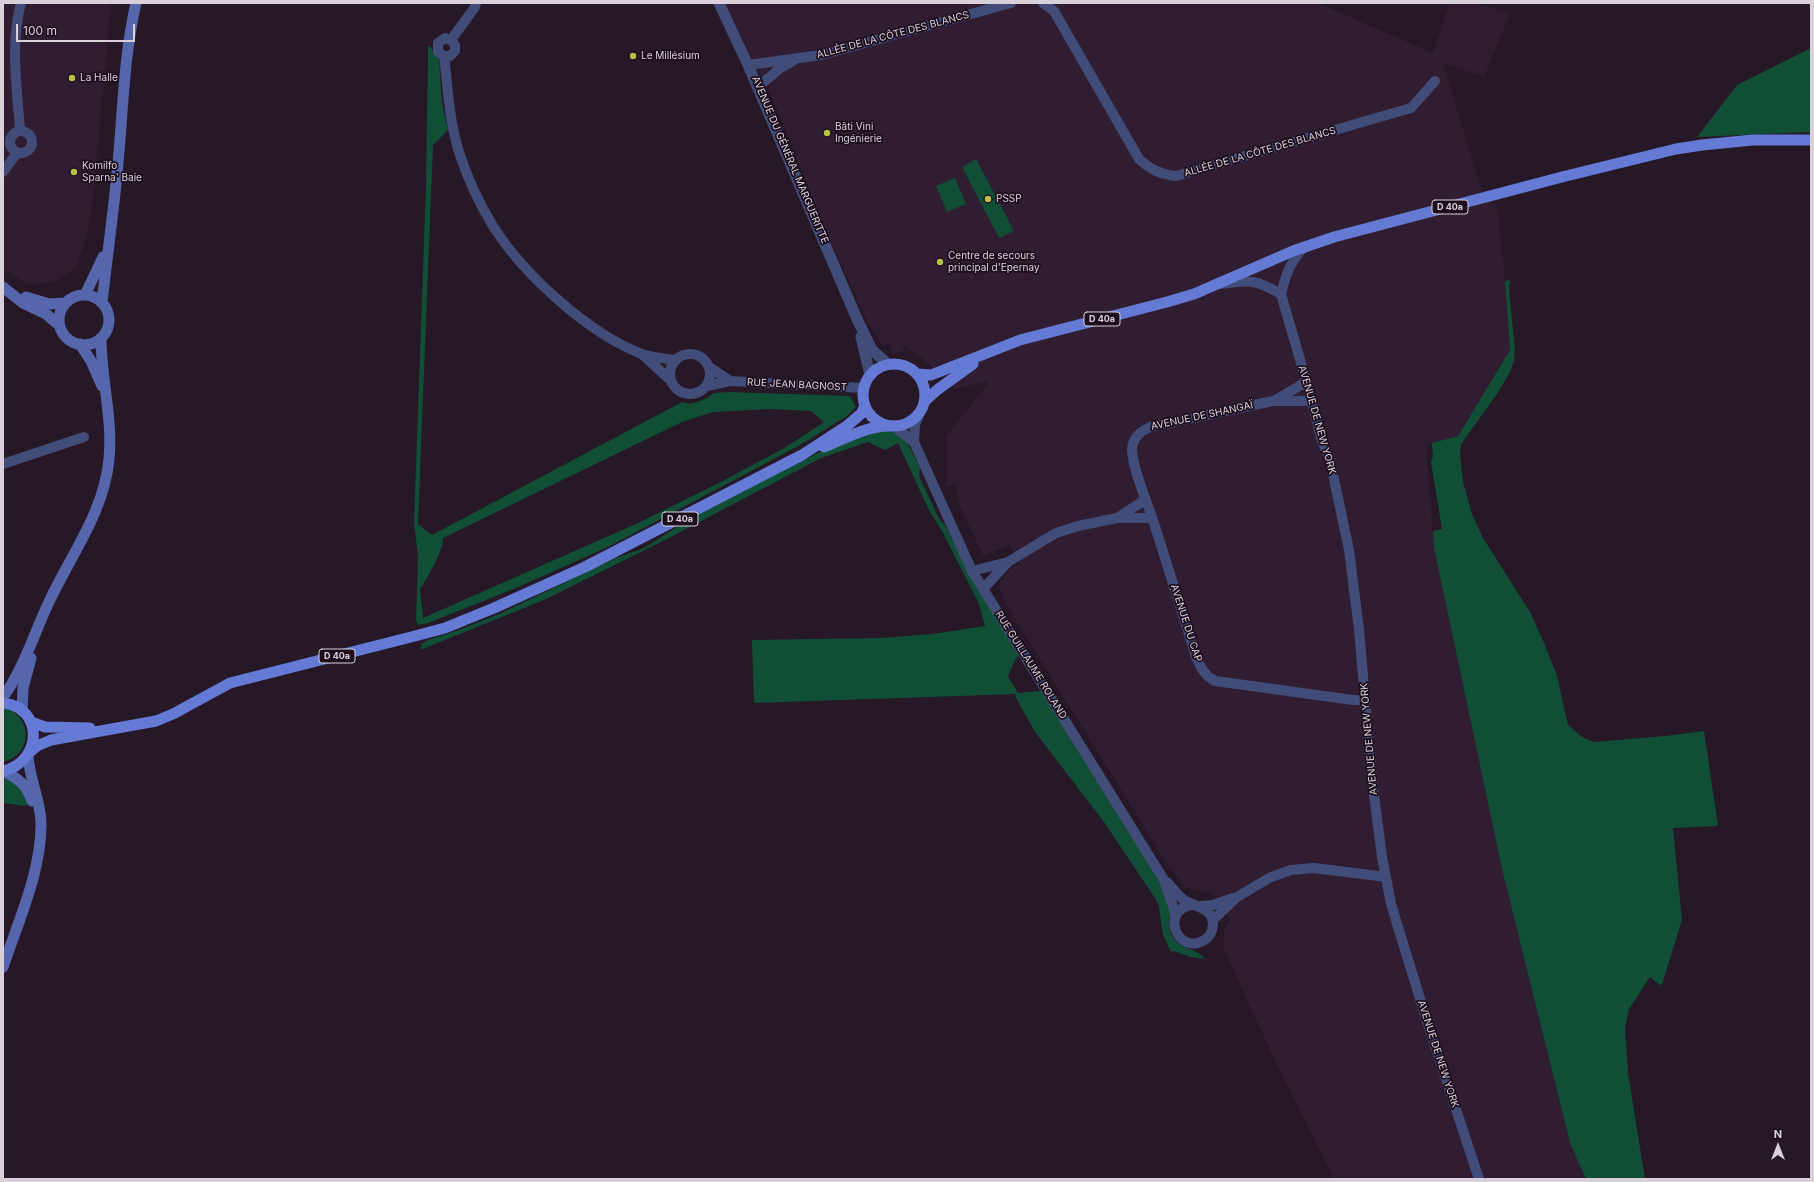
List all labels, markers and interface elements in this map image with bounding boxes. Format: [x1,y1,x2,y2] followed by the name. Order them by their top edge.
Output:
[816,9,970,61] street label: ALLÉE DE LA CÔTE DES BLANCS
[18,16,137,42] scale bar
[23,23,57,38] text: 100 m
[641,50,700,62] place label: Le Millésium
[628,51,638,61] marker: Le Millésium
[80,72,118,84] place label: La Halle
[67,73,77,83] marker: La Halle
[749,75,831,245] street label: AVENUE DU GÉNÉRAL MARGUERITTE
[835,121,882,144] place label: Bâti Vini Ingénierie
[1183,125,1337,179] street label: ALLÉE DE LA CÔTE DES BLANCS
[822,128,832,138] marker: Bâti Vini Ingénierie
[82,160,142,184] place label: Komilfo Sparna' Baie
[69,167,79,177] marker: Komilfo Sparna' Baie
[996,193,1022,205] place label: PSSP
[983,194,993,204] marker: PSSP
[1432,200,1468,214] road number: D 40a
[948,250,1040,274] place label: Centre de secours principal d'Epernay
[935,257,945,267] marker: Centre de secours principal d'Epernay
[1084,312,1120,326] road number: D 40a
[1296,364,1338,476] street label: AVENUE DE NEW YORK
[747,376,847,394] street label: RUE JEAN BAGNOST
[1150,399,1254,433] street label: AVENUE DE SHANGAÏ
[662,512,698,526] road number: D 40a
[1168,583,1204,663] street label: AVENUE DU CAP
[993,609,1069,721] street label: RUE GUILLAUME ROLAND
[319,649,355,663] road number: D 40a
[1358,682,1380,796] street label: AVENUE DE NEW YORK
[1415,999,1461,1109] street label: AVENUE DE NEW YORK
[1758,1126,1798,1166] north arrow
[1774,1127,1782,1141] text: N

